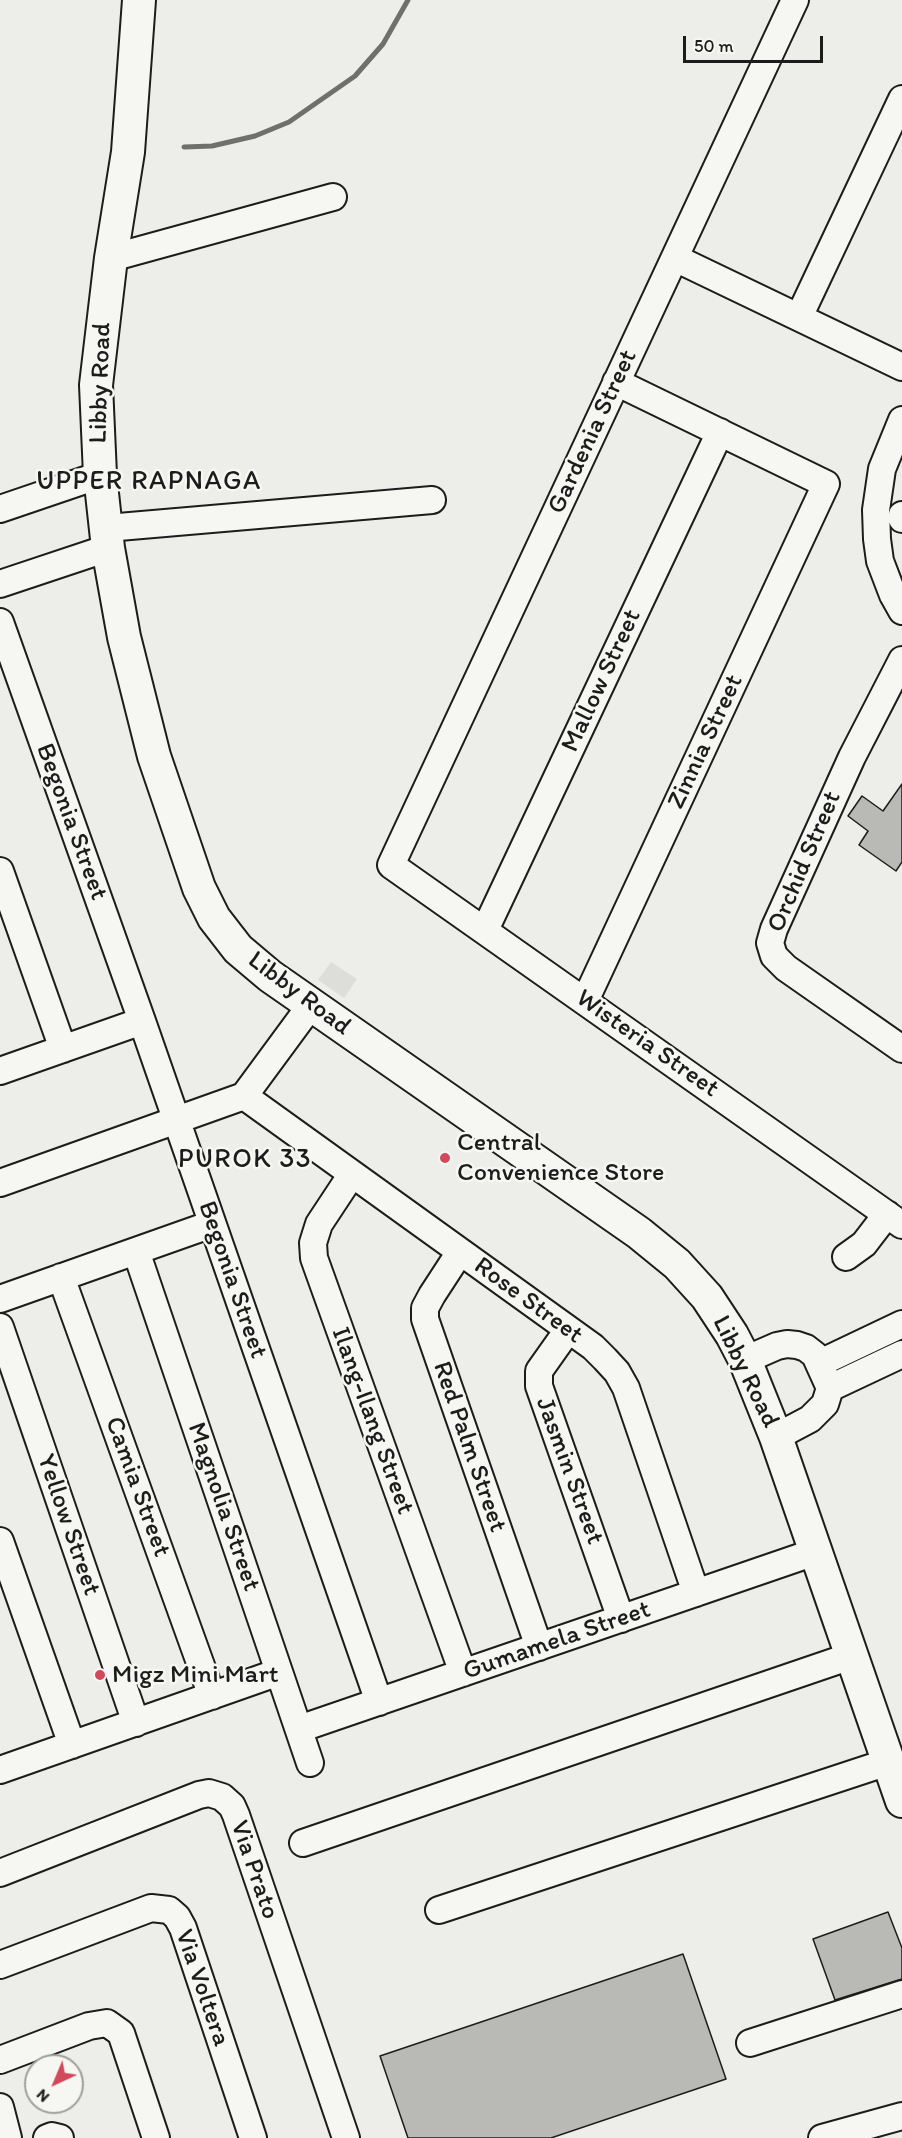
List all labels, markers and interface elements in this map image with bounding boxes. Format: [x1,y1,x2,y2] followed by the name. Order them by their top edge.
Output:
[686,24,826,62] scale bar
[694,35,734,57] text: 50 m
[83,322,119,444] street label: Libby Road
[541,345,645,519] street label: Gardenia Street
[36,466,262,498] district label: UPPER RAPNAGA
[555,605,649,757] street label: Mallow Street
[661,670,751,814] street label: Zinnia Street
[28,739,114,905] street label: Begonia Street
[761,787,849,937] street label: Orchid Street
[241,945,357,1043] street label: Libby Road
[569,983,725,1105] street label: Wisteria Street
[457,1127,664,1188] place label: Central Convenience Store
[178,1144,312,1176] district label: PUROK 33
[438,1151,452,1165] marker: Central Convenience Store
[191,1197,273,1363] street label: Begonia Street
[467,1251,589,1351] street label: Rose Street
[704,1311,786,1433] street label: Libby Road
[324,1323,420,1519] street label: Ilang-Ilang Street
[425,1358,513,1536] street label: Red Palm Street
[528,1393,610,1549] street label: Jasmin Street
[97,1413,177,1561] street label: Camia Street
[180,1418,266,1596] street label: Magnolia Street
[29,1450,107,1600] street label: Yellow Street
[459,1594,655,1688] street label: Gumamela Street
[112,1659,278,1691] place label: Migz Mini Mart
[93,1668,107,1682] marker: Migz Mini Mart
[223,1817,285,1923] street label: Via Prato
[167,1926,237,2050] street label: Via Voltera
[24,2054,84,2114] north arrow
[32,2085,53,2106] text: N

